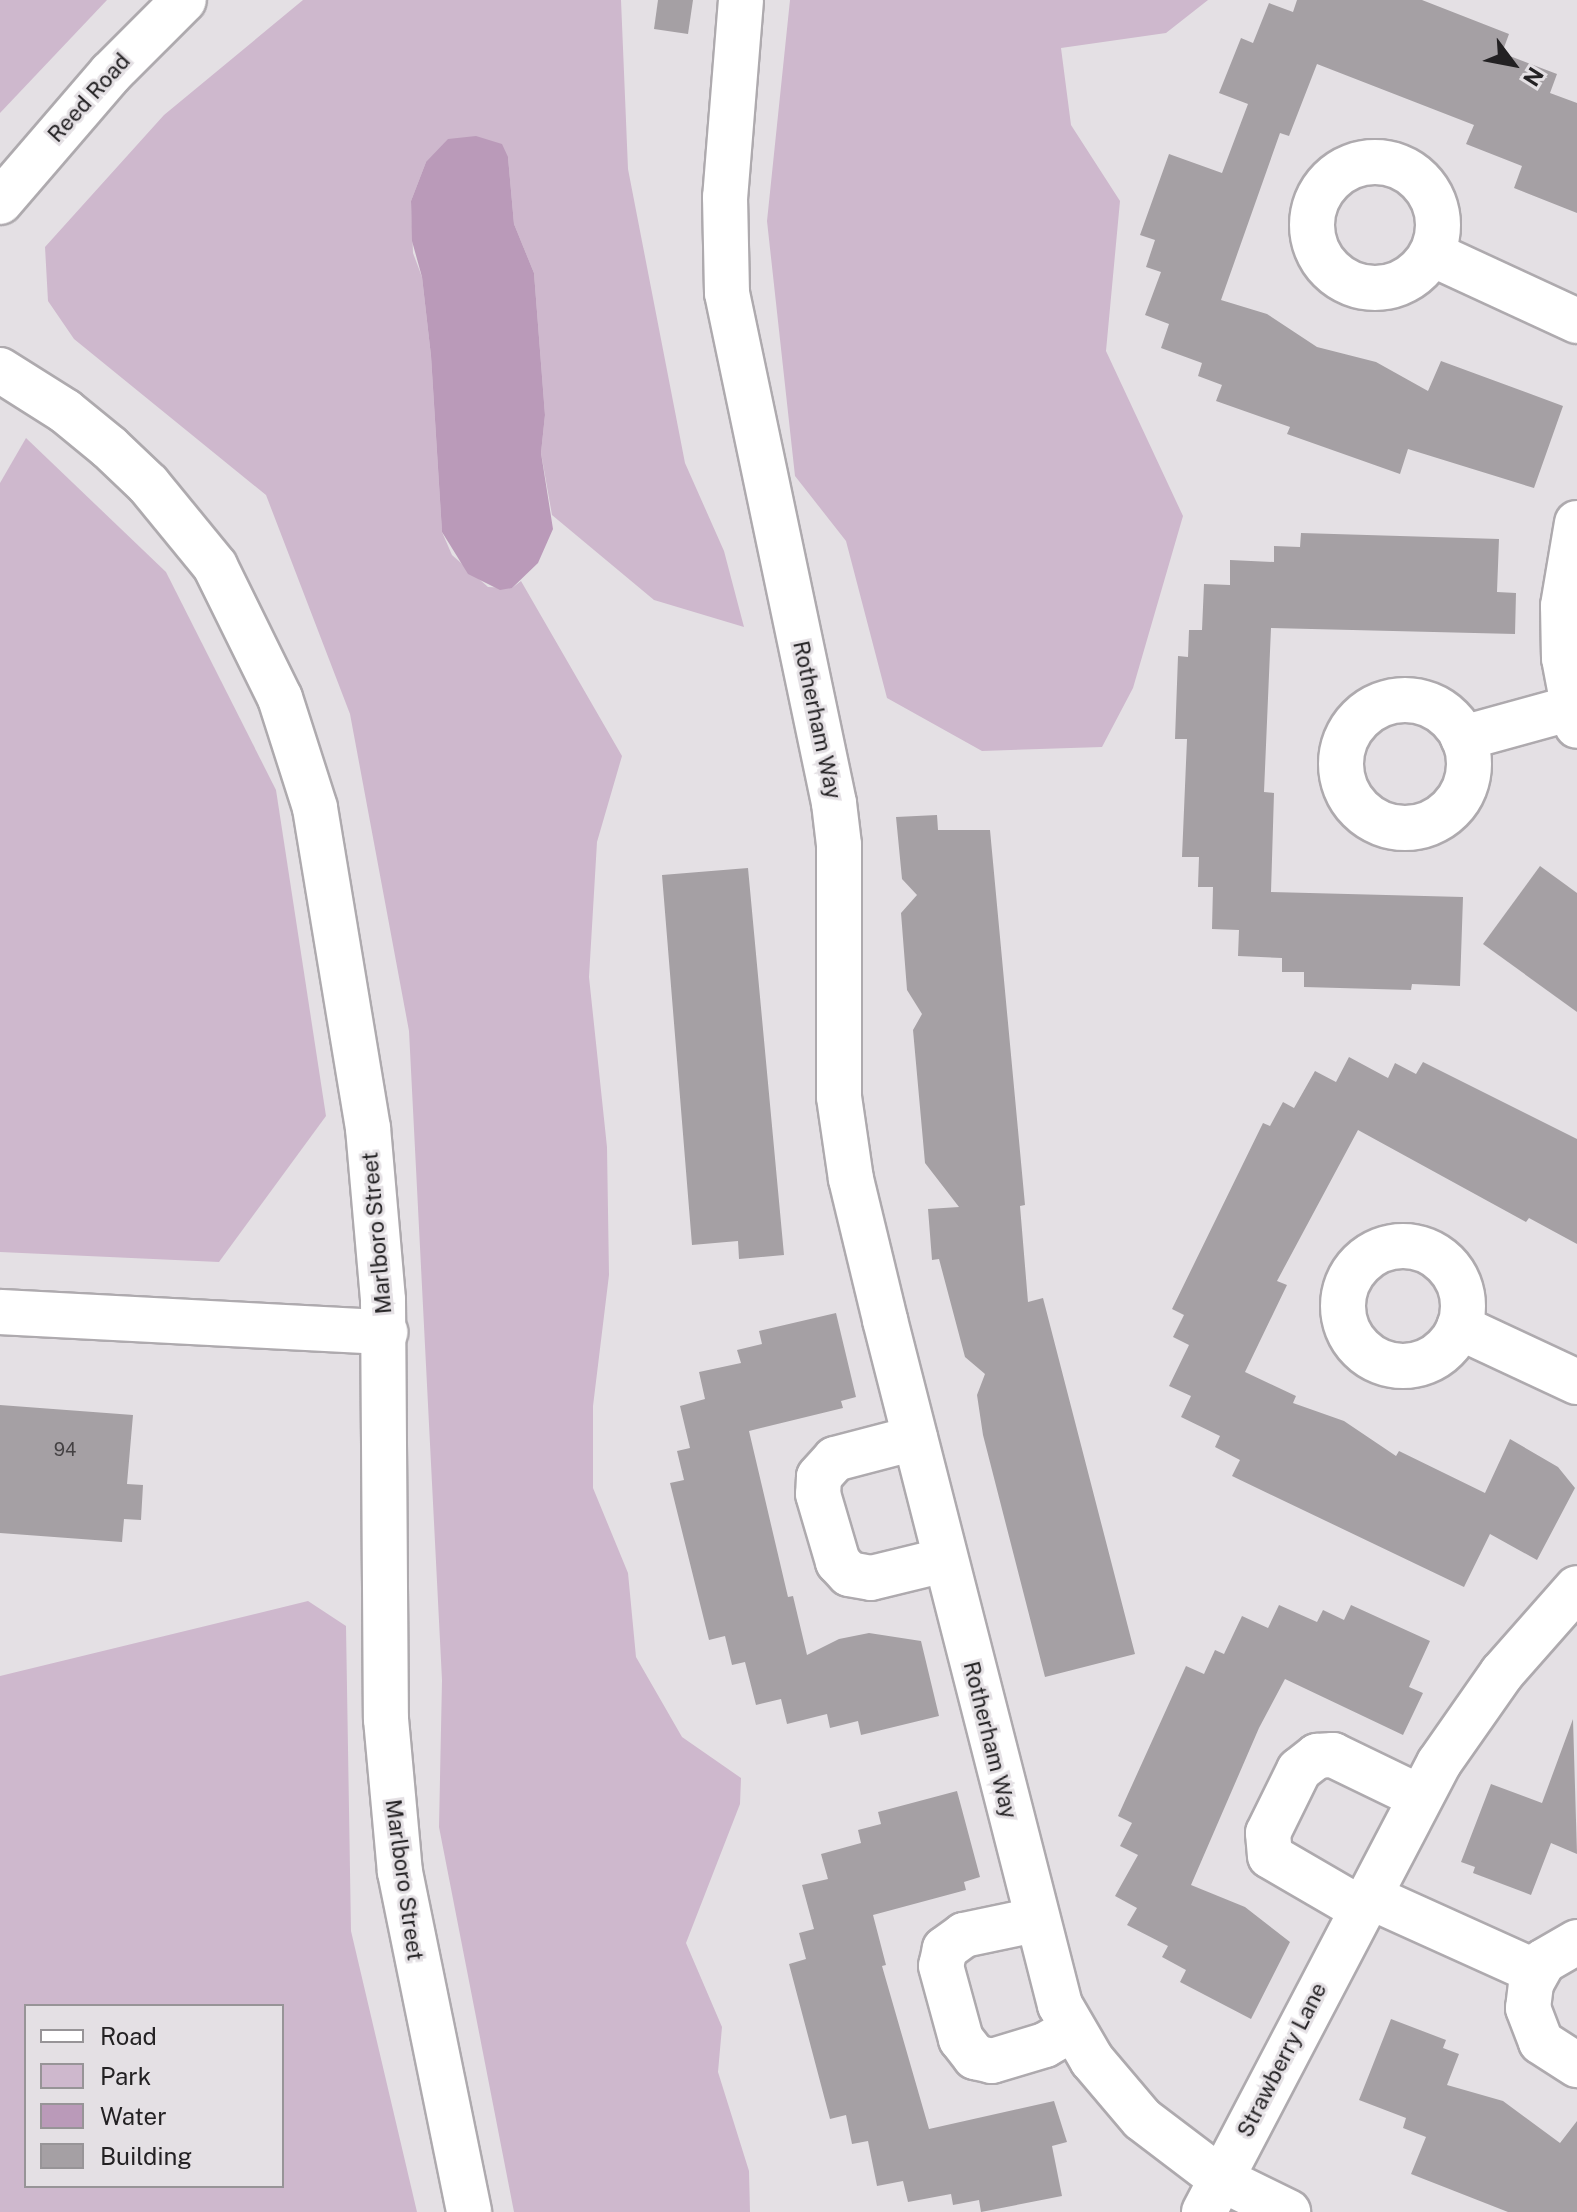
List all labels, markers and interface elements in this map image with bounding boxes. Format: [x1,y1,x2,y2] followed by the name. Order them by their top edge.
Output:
[1473,24,1553,104] north arrow
[42,48,136,148] street label: Reed Road
[1518,63,1549,91] text: N
[787,638,847,802] street label: Rotherham Way
[357,1151,397,1315] street label: Marlboro Street
[54,1439,76,1461] house number: 94
[958,1658,1022,1822] street label: Rotherham Way
[380,1798,428,1962] street label: Marlboro Street
[1232,1978,1332,2142] street label: Strawberry Lane
[24,2004,284,2188] legend
[100,2022,157,2050] text: Road
[100,2062,151,2090] text: Park
[100,2102,167,2130] text: Water
[100,2142,192,2170] text: Building

